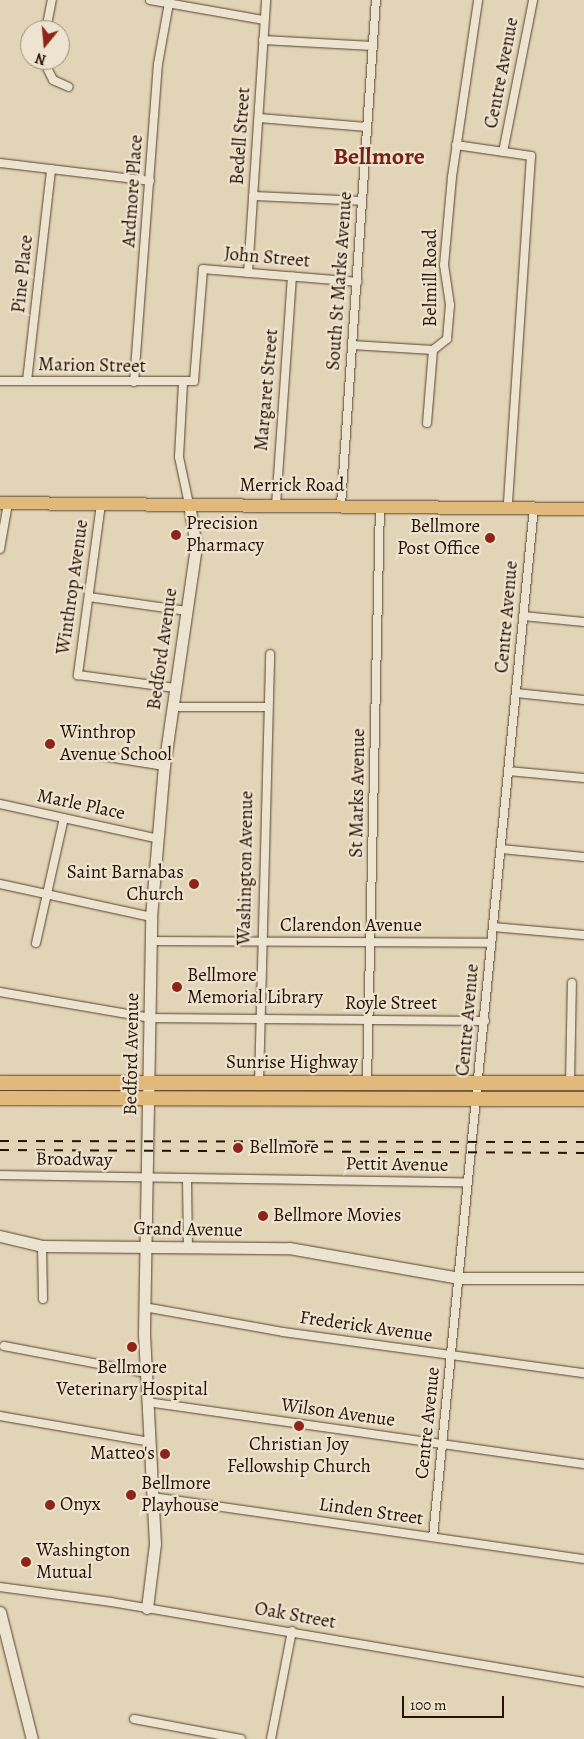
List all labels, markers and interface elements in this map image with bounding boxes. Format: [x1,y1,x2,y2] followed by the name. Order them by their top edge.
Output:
[480,16,524,130] street label: Centre Avenue
[20,20,70,70] north arrow
[33,48,48,69] text: N
[226,86,256,186] street label: Bedell Street
[118,134,148,248] street label: Ardmore Place
[333,143,425,171] district label: Bellmore
[322,191,358,371] street label: South St Marks Avenue
[420,229,442,327] street label: Belmill Road
[8,234,38,314] street label: Pine Place
[223,243,311,273] street label: John Street
[250,328,284,452] street label: Margaret Street
[38,354,146,378] street label: Marion Street
[240,475,344,497] street label: Merrick Road
[186,513,264,557] place label: Precision Pharmacy
[397,516,480,560] place label: Bellmore Post Office
[52,518,94,656] street label: Winthrop Avenue
[170,529,182,541] marker: Precision Pharmacy
[484,532,496,544] marker: Bellmore Post Office
[491,560,523,674] street label: Centre Avenue
[143,587,183,711] street label: Bedford Avenue
[60,722,172,766] place label: Winthrop Avenue School
[345,728,371,858] street label: St Marks Avenue
[44,738,56,750] marker: Winthrop Avenue School
[35,785,127,825] street label: Marle Place
[233,791,259,945] street label: Washington Avenue
[67,862,184,906] place label: Saint Barnabas Church
[188,878,200,890] marker: Saint Barnabas Church
[280,915,422,937] street label: Clarendon Avenue
[452,963,484,1077] street label: Centre Avenue
[187,965,323,1009] place label: Bellmore Memorial Library
[171,981,183,993] marker: Bellmore Memorial Library
[120,992,144,1116] street label: Bedford Avenue
[345,993,437,1015] street label: Royle Street
[226,1052,358,1074] street label: Sunrise Highway
[249,1137,319,1159] place label: Bellmore
[231,1141,245,1155] marker: Bellmore
[35,1148,113,1172] street label: Broadway
[345,1153,449,1177] street label: Pettit Avenue
[273,1205,401,1227] place label: Bellmore Movies
[257,1210,269,1222] marker: Bellmore Movies
[133,1218,243,1242] street label: Grand Avenue
[298,1306,434,1348] street label: Frederick Avenue
[125,1340,139,1354] marker: Bellmore Veterinary Hospital
[56,1357,208,1401] place label: Bellmore Veterinary Hospital
[411,1366,445,1480] street label: Centre Avenue
[280,1394,396,1432] street label: Wilson Avenue
[293,1420,305,1432] marker: Christian Joy Fellowship Church
[227,1434,371,1478] place label: Christian Joy Fellowship Church
[90,1443,155,1465] place label: Matteo's
[159,1448,171,1460] marker: Matteo's
[141,1473,219,1517] place label: Bellmore Playhouse
[125,1489,137,1501] marker: Bellmore Playhouse
[317,1493,425,1531] street label: Linden Street
[60,1494,101,1516] place label: Onyx
[44,1499,56,1511] marker: Onyx
[36,1540,130,1584] place label: Washington Mutual
[20,1556,32,1568] marker: Washington Mutual
[253,1598,337,1634] street label: Oak Street
[404,1686,506,1718] scale bar
[410,1695,447,1715] text: 100 m

